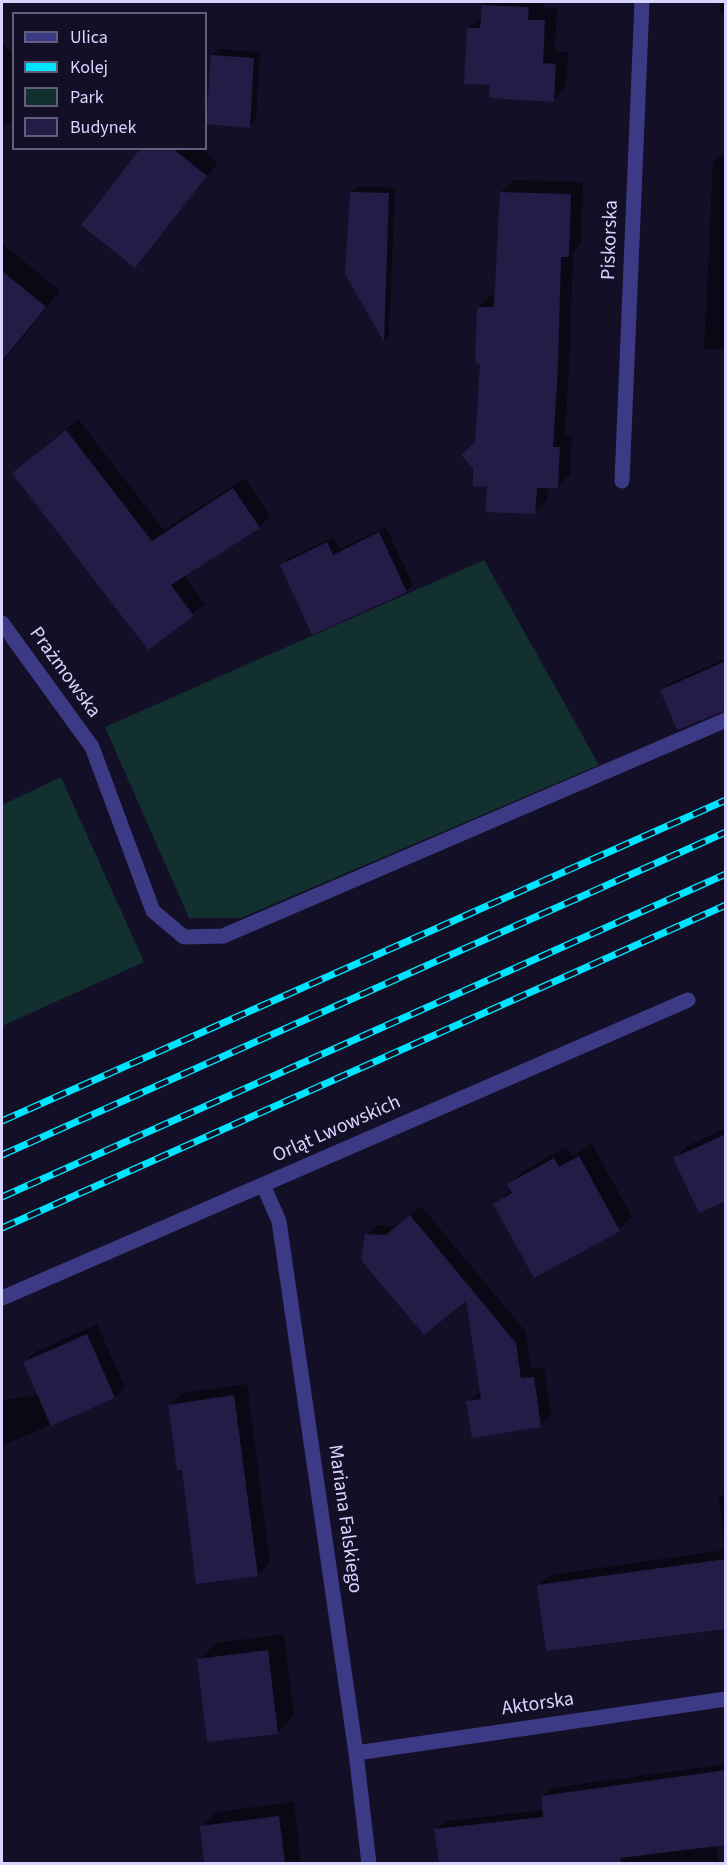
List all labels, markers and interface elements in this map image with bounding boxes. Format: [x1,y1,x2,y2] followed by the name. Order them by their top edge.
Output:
[12,12,207,150] legend
[70,25,108,50] text: Ulica
[70,55,108,80] text: Kolej
[70,85,104,110] text: Park
[70,115,136,140] text: Budynek
[598,200,624,280] street label: Piskorska
[23,623,105,723] street label: Prażmowska
[269,1091,405,1169] street label: Orląt Lwowskich
[322,1443,366,1595] street label: Mariana Falskiego
[500,1688,576,1722] street label: Aktorska

